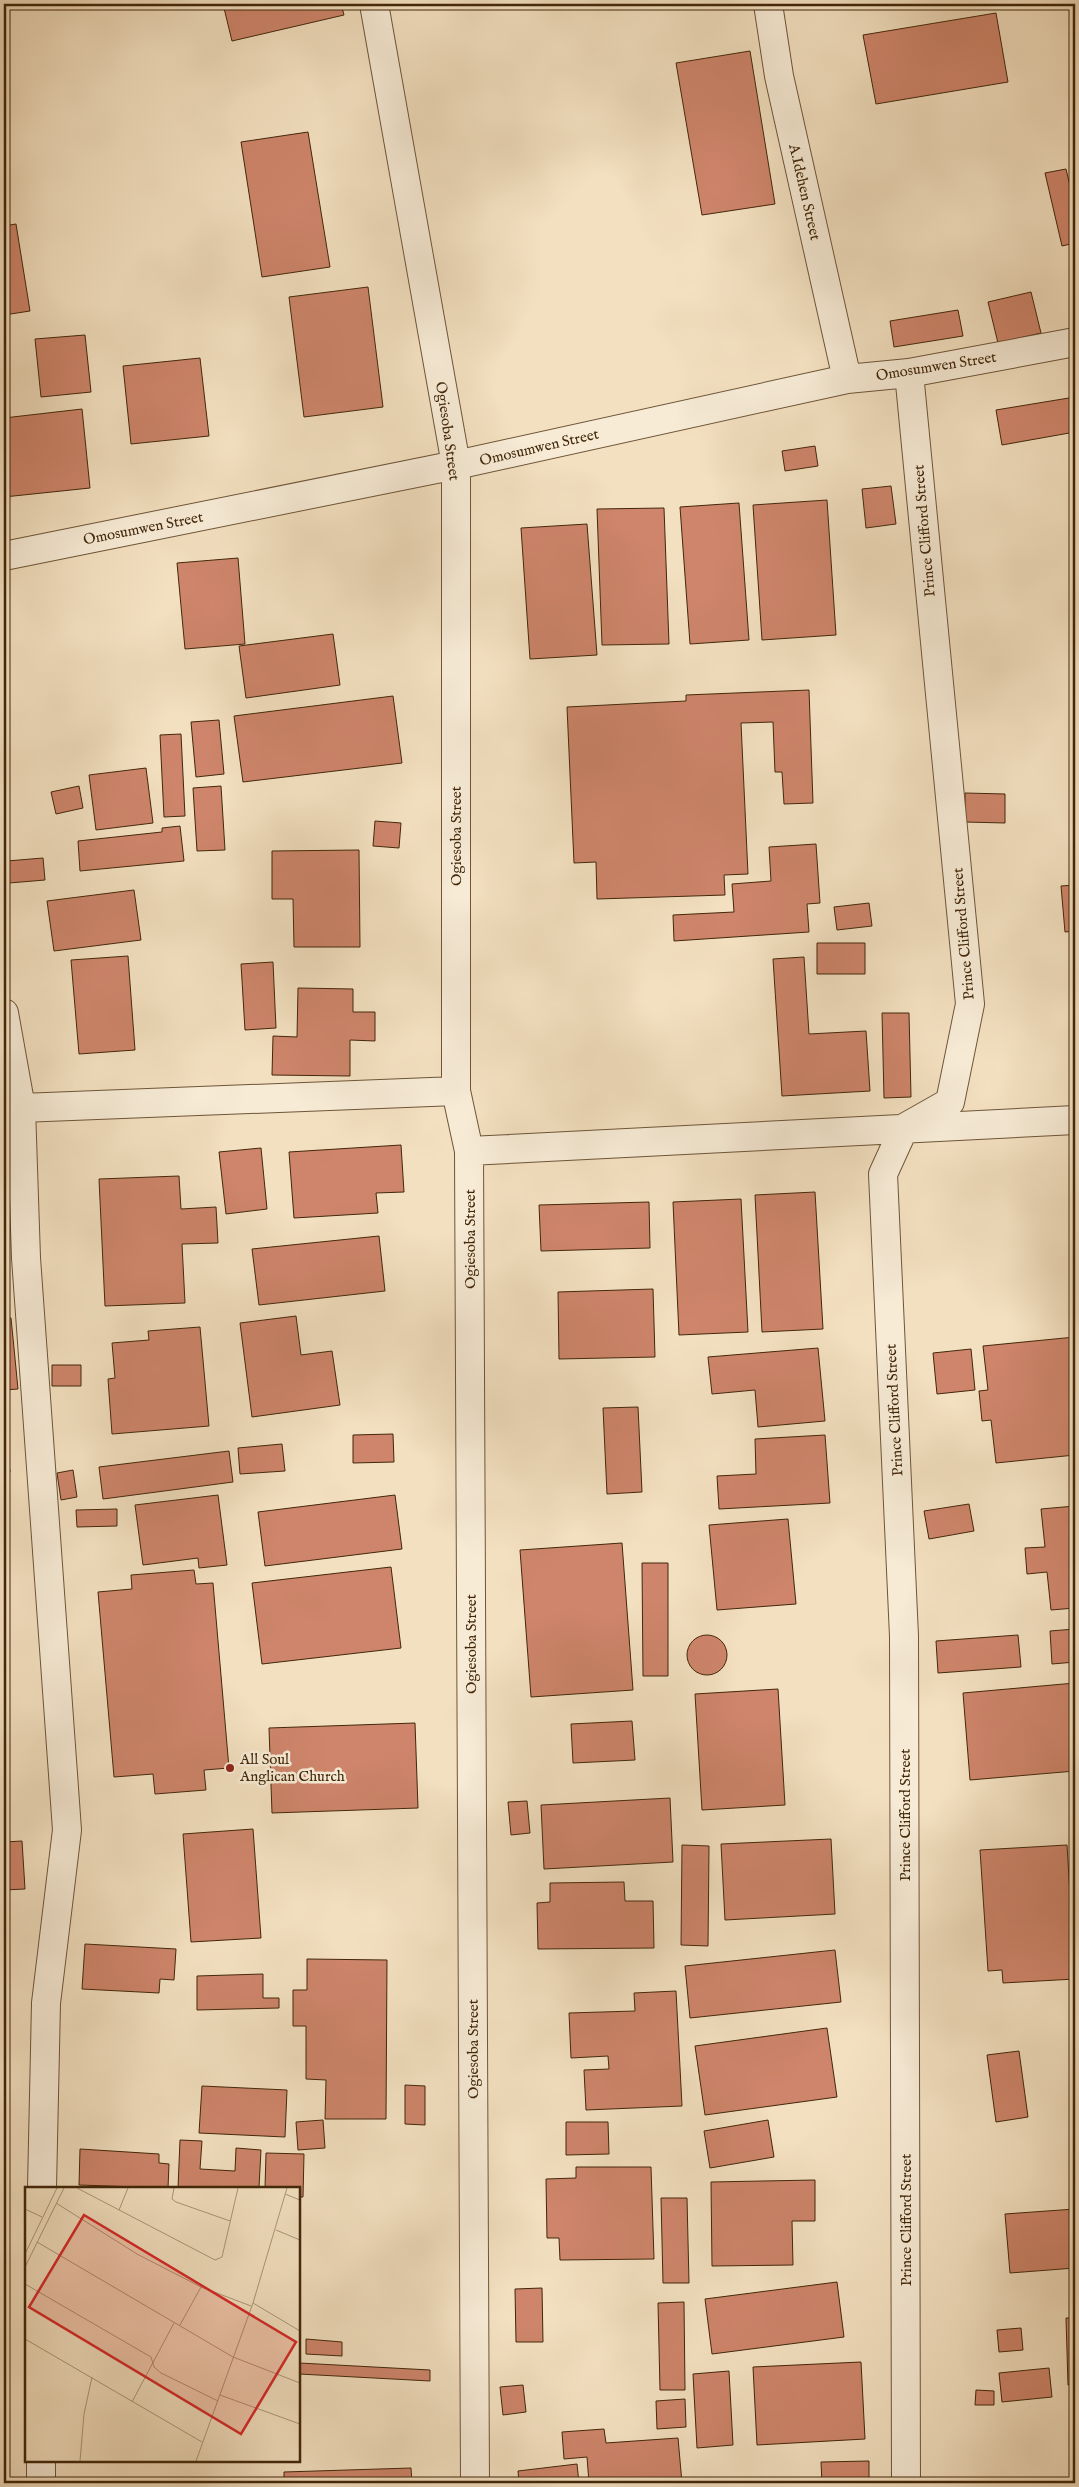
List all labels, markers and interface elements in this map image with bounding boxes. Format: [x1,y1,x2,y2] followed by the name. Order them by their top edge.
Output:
[784,141,825,242] street label: A.Idehen Street
[874,348,998,385] street label: Omosumwen Street
[431,380,464,482] street label: Ogiesoba Street
[478,425,601,470] street label: Omosumwen Street
[909,464,940,598] street label: Prince Clifford Street
[82,508,205,549] street label: Omosumwen Street
[447,786,466,886] street label: Ogiesoba Street
[948,867,979,1001] street label: Prince Clifford Street
[461,1189,480,1289] street label: Ogiesoba Street
[882,1343,907,1477] street label: Prince Clifford Street
[462,1594,481,1694] street label: Ogiesoba Street
[896,1749,915,1881] street label: Prince Clifford Street
[239,1750,345,1786] place label: All Soul Anglican Church
[224,1762,236,1774] marker: All Soul Anglican Church
[464,1999,483,2099] street label: Ogiesoba Street
[897,2154,916,2286] street label: Prince Clifford Street
[25,2187,300,2462] inset map

